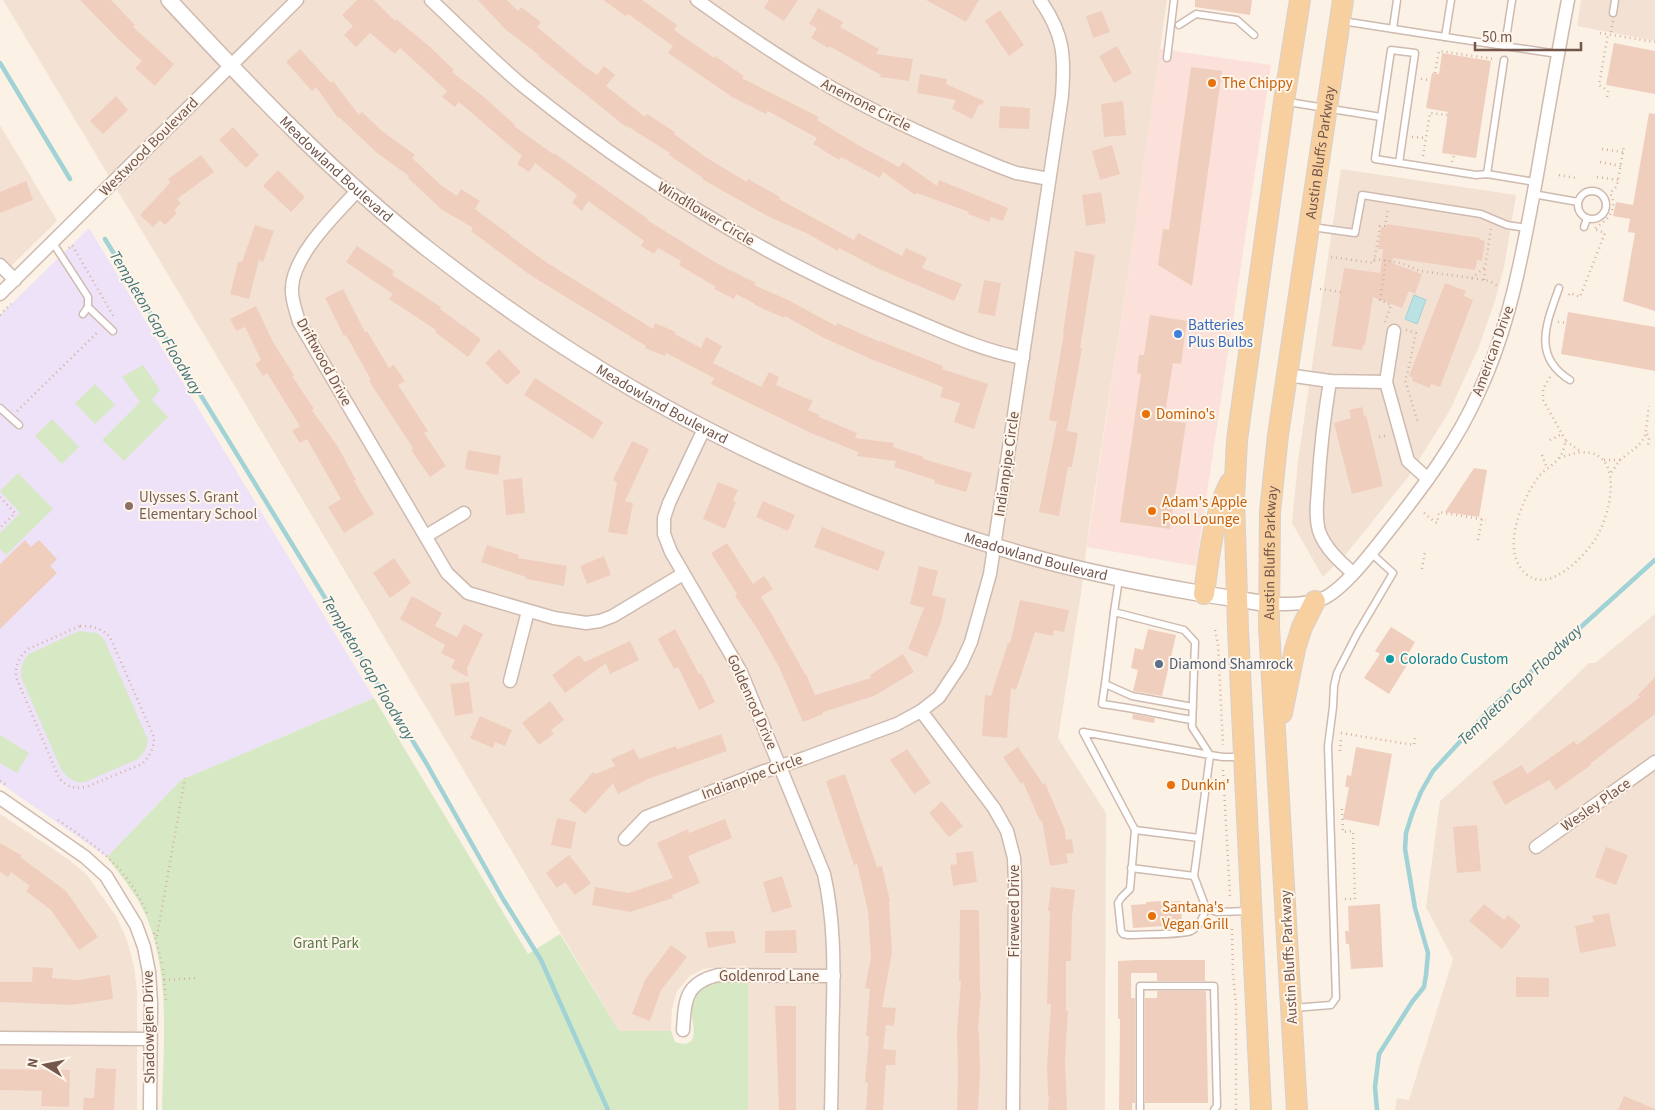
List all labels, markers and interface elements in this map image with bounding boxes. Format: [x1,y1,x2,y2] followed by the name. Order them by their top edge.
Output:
[1475,20,1581,52] scale bar
[1482,27,1512,48] text: 50 m
[817,73,915,137] street label: Anemone Circle
[1222,73,1293,94] place label: The Chippy
[1206,77,1218,89] marker: The Chippy
[1300,84,1341,220] street label: Austin Bluffs Parkway
[95,93,203,201] street label: Westwood Boulevard
[275,111,398,227] street label: Meadowland Boulevard
[653,177,759,251] street label: Windflower Circle
[104,246,208,400] water label: Templeton Gap Floodway
[1467,303,1519,399] street label: American Drive
[291,314,357,410] street label: Driftwood Drive
[1188,315,1253,353] place label: Batteries Plus Bulbs
[1172,328,1184,340] marker: Batteries Plus Bulbs
[592,359,732,449] street label: Meadowland Boulevard
[1156,404,1215,425] place label: Domino's
[1140,408,1152,420] marker: Domino's
[989,410,1025,518] street label: Indianpipe Circle
[1259,485,1283,620] street label: Austin Bluffs Parkway
[139,487,257,525] place label: Ulysses S. Grant Elementary School
[1162,492,1247,530] place label: Adam's Apple Pool Lounge
[123,500,135,512] marker: Ulysses S. Grant Elementary School
[1146,505,1158,517] marker: Adam's Apple Pool Lounge
[961,527,1110,586] street label: Meadowland Boulevard
[316,591,420,745] water label: Templeton Gap Floodway
[1453,619,1588,750] water label: Templeton Gap Floodway
[1400,649,1509,670] place label: Colorado Custom
[722,651,782,753] street label: Goldenrod Drive
[1384,653,1396,665] marker: Colorado Custom
[1169,654,1294,675] place label: Diamond Shamrock
[1153,658,1165,670] marker: Diamond Shamrock
[699,749,805,805] street label: Indianpipe Circle
[1557,773,1635,837] street label: Wesley Place
[1181,775,1230,796] place label: Dunkin'
[1165,779,1177,791] marker: Dunkin'
[1004,864,1025,958] street label: Fireweed Drive
[1275,889,1303,1025] street label: Austin Bluffs Parkway
[1162,897,1229,935] place label: Santana's Vegan Grill
[1146,910,1158,922] marker: Santana's Vegan Grill
[293,933,360,954] park label: Grant Park
[719,966,819,987] street label: Goldenrod Lane
[138,970,160,1084] street label: Shadowglen Drive
[20,1040,70,1090] north arrow
[23,1057,44,1069] text: N

